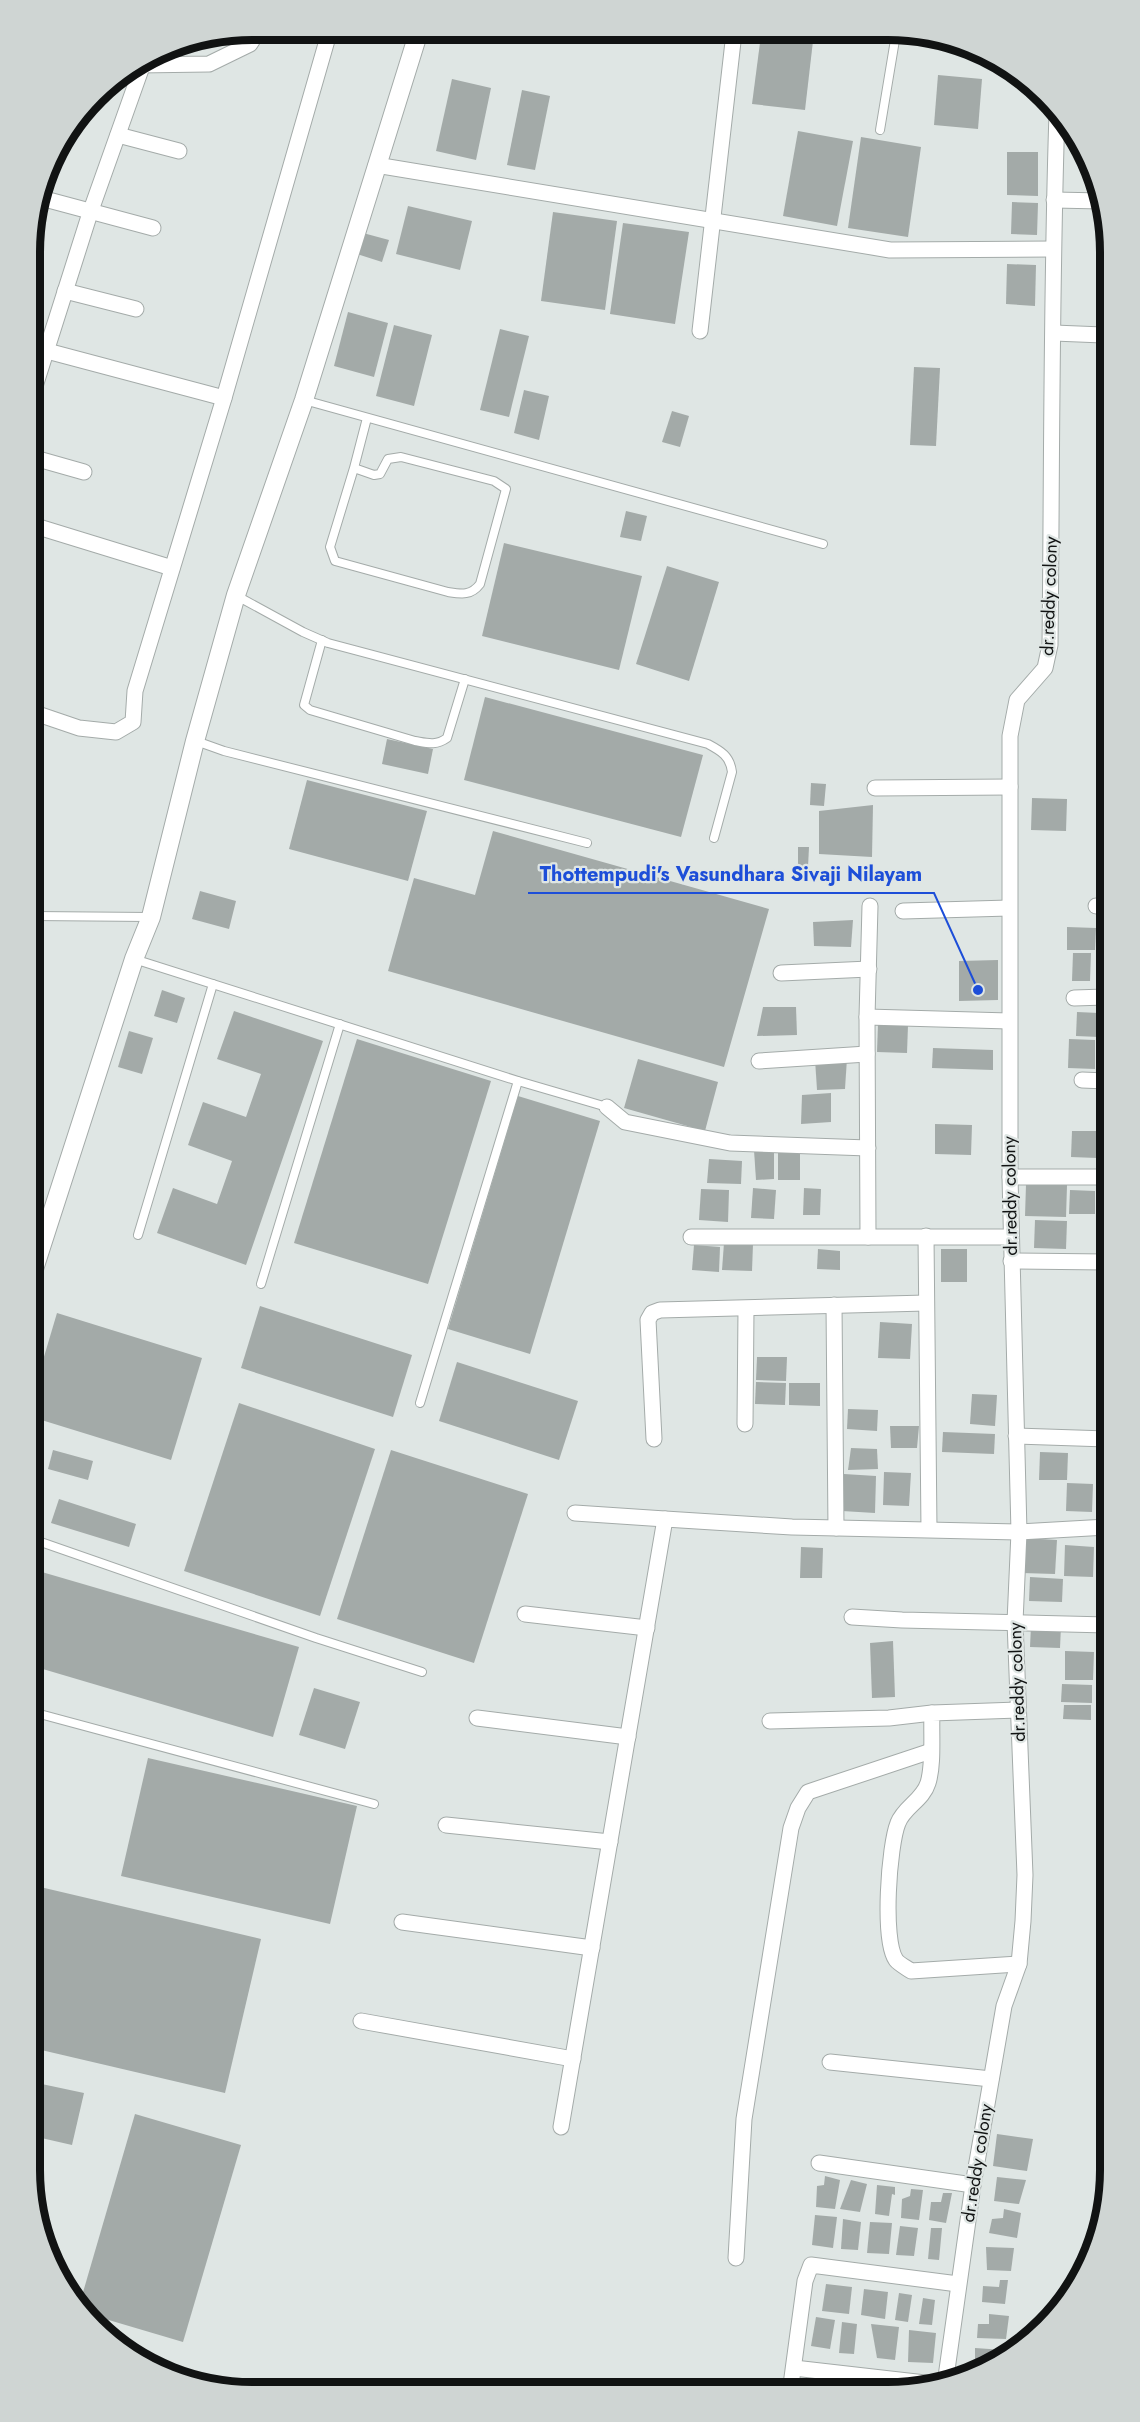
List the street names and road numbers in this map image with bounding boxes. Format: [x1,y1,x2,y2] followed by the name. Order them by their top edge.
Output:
[1034,536,1064,656] street label: dr.reddy colony
[996,1136,1024,1256] street label: dr.reddy colony
[1002,1622,1032,1742] street label: dr.reddy colony
[955,2102,999,2224] street label: dr.reddy colony

